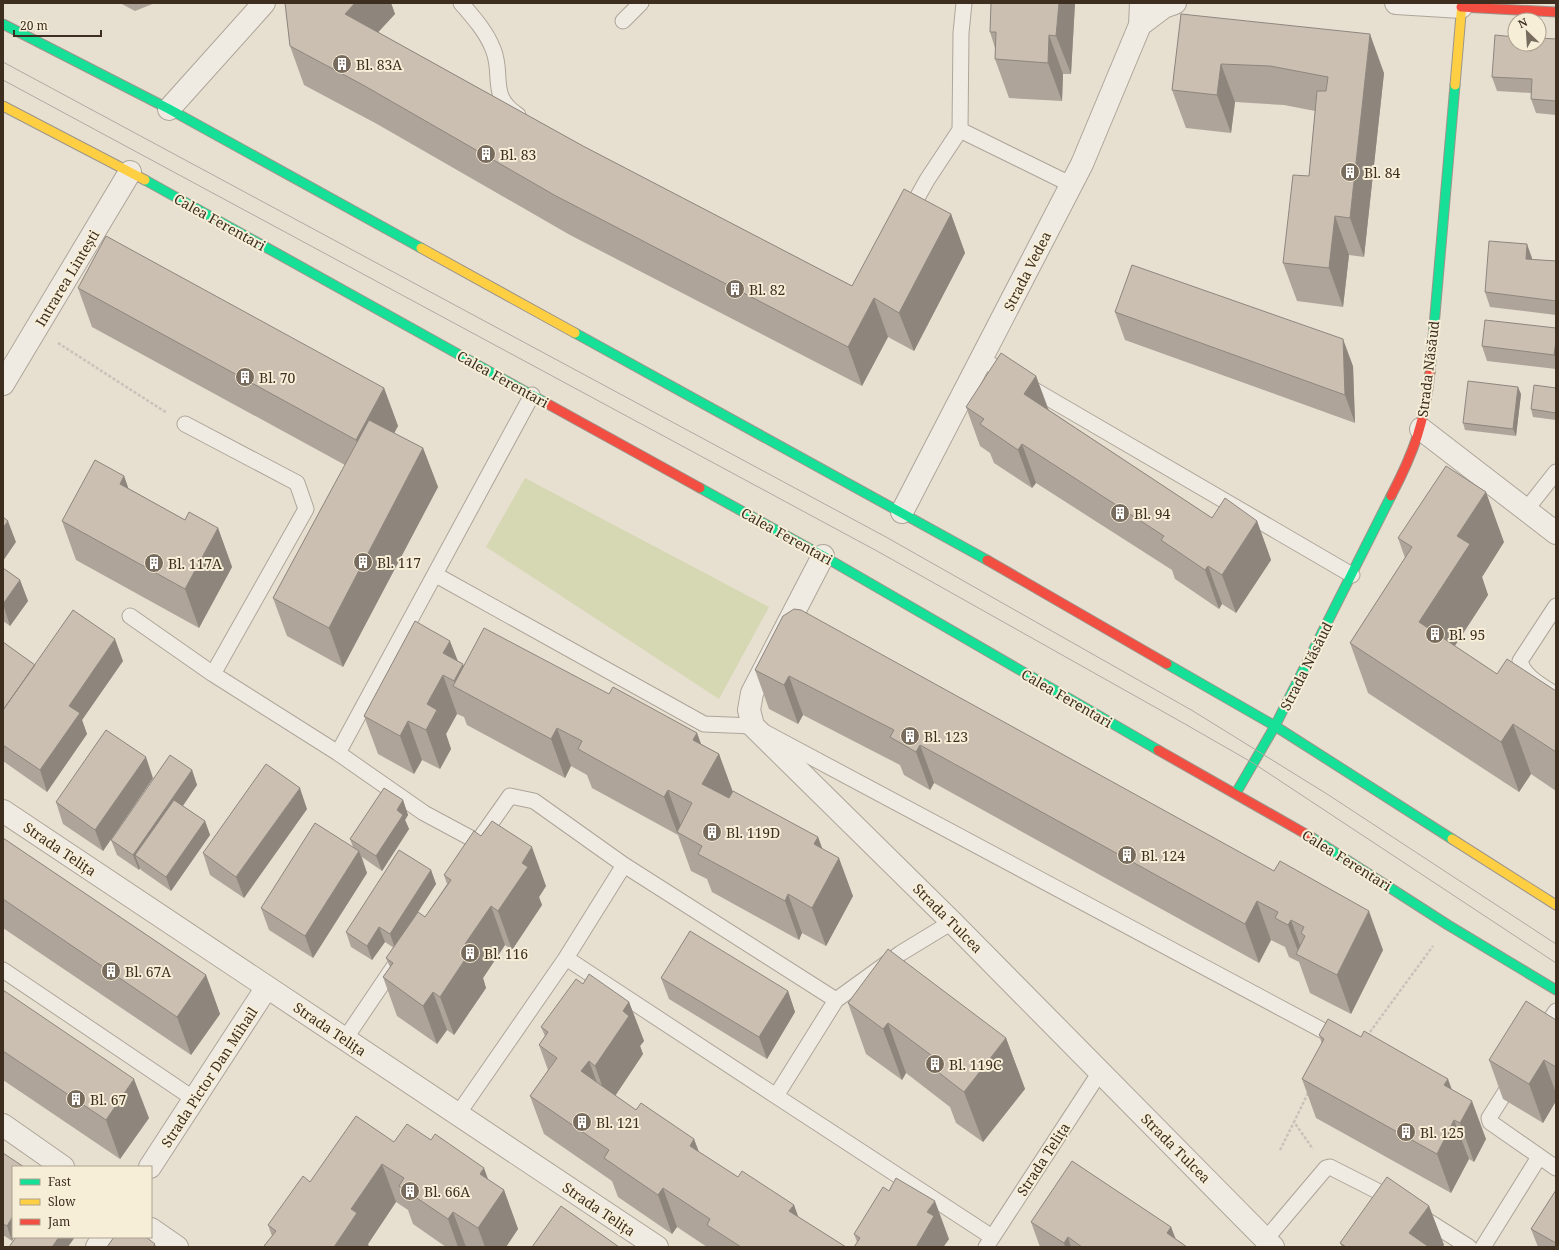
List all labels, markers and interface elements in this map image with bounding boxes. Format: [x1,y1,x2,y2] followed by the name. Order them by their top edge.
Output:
[14,12,101,38] scale bar
[1507,12,1547,52] north arrow
[1515,14,1530,31] text: N
[20,17,48,34] text: 20 m
[331,53,353,75] building icon: Bl. 83A
[356,55,402,74] place label: Bl. 83A
[475,143,497,165] building icon: Bl. 83
[500,145,536,164] place label: Bl. 83
[1339,161,1361,183] building icon: Bl. 84
[1364,163,1400,182] place label: Bl. 84
[171,189,270,255] street label: Calea Ferentari
[31,226,104,330] street label: Intrarea Lintești
[999,228,1055,314] street label: Strada Vedea
[724,278,746,300] building icon: Bl. 82
[749,280,785,299] place label: Bl. 82
[1413,319,1443,418] street label: Strada Năsăud
[454,346,553,412] street label: Calea Ferentari
[234,366,256,388] building icon: Bl. 70
[259,368,295,387] place label: Bl. 70
[1109,502,1131,524] building icon: Bl. 94
[738,503,837,569] street label: Calea Ferentari
[1134,504,1170,523] place label: Bl. 94
[352,551,374,573] building icon: Bl. 117
[143,552,165,574] building icon: Bl. 117A
[377,553,421,572] place label: Bl. 117
[168,554,222,573] place label: Bl. 117A
[1275,618,1337,714] street label: Strada Năsăud
[1424,623,1446,645] building icon: Bl. 95
[1449,625,1485,644] place label: Bl. 95
[1018,664,1116,732] street label: Calea Ferentari
[899,725,921,747] building icon: Bl. 123
[924,727,968,746] place label: Bl. 123
[20,818,100,880] street label: Strada Telița
[701,821,723,843] building icon: Bl. 119D
[726,823,780,842] place label: Bl. 119D
[1299,825,1396,895] street label: Calea Ferentari
[1116,844,1138,866] building icon: Bl. 124
[1141,846,1185,865] place label: Bl. 124
[909,879,987,957] street label: Strada Tulcea
[459,942,481,964] building icon: Bl. 116
[484,944,528,963] place label: Bl. 116
[100,960,122,982] building icon: Bl. 67A
[125,962,171,981] place label: Bl. 67A
[290,998,370,1060] street label: Strada Telița
[156,1003,262,1151] street label: Strada Pictor Dan Mihail
[924,1053,946,1075] building icon: Bl. 119C
[949,1055,1002,1074] place label: Bl. 119C
[65,1088,87,1110] building icon: Bl. 67
[90,1090,126,1109] place label: Bl. 67
[1137,1109,1215,1187] street label: Strada Tulcea
[571,1111,593,1133] building icon: Bl. 121
[596,1113,640,1132] place label: Bl. 121
[1012,1119,1074,1199] street label: Strada Telița
[1395,1121,1417,1143] building icon: Bl. 125
[1420,1123,1464,1142] place label: Bl. 125
[12,1166,152,1238] legend
[48,1173,71,1190] text: Fast
[559,1178,639,1240] street label: Strada Telița
[399,1180,421,1202] building icon: Bl. 66A
[424,1182,470,1201] place label: Bl. 66A
[48,1193,76,1210] text: Slow
[47,1213,70,1230] text: Jam

